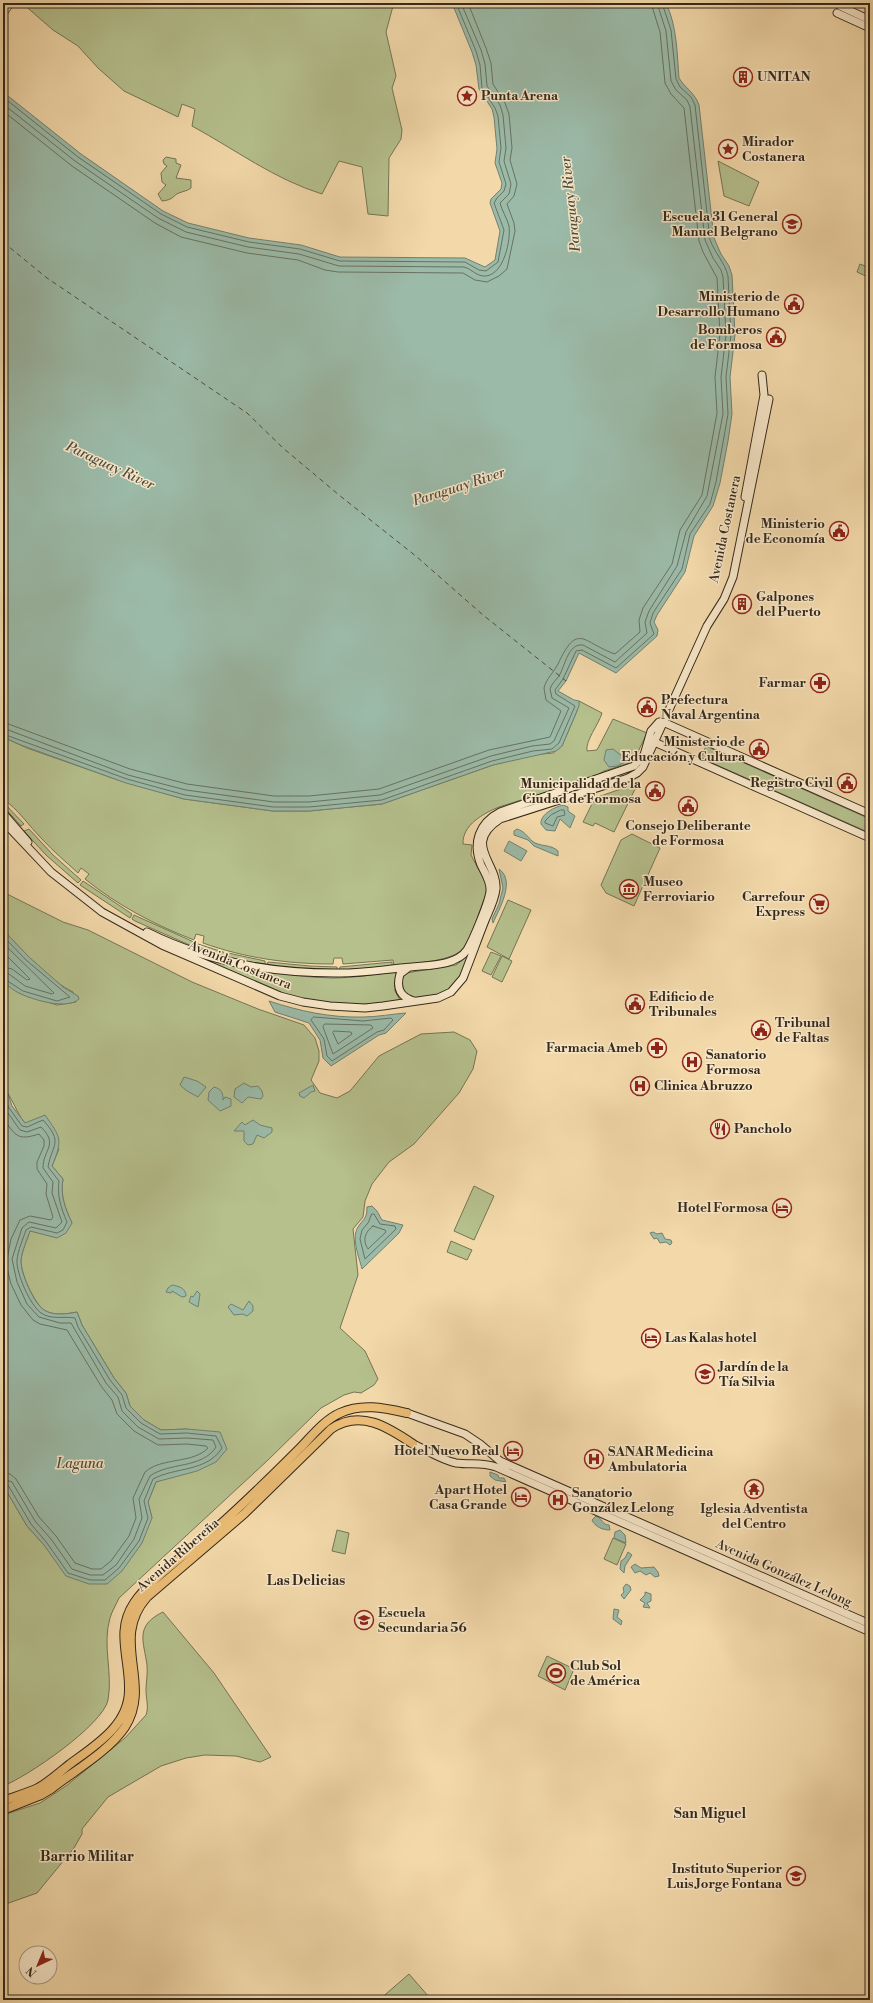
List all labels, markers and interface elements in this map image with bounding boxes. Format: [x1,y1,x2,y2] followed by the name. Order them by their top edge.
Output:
[732,66,754,88] building icon: UNITAN
[757,69,812,85] place label: UNITAN
[456,85,478,107] place icon: Punta Arena
[481,88,559,104] place label: Punta Arena
[742,134,806,165] place label: Mirador Costanera
[717,138,739,160] place icon: Mirador Costanera
[557,154,585,254] water label: Paraguay River
[662,209,779,240] place label: Escuela 31 General Manuel Belgrano
[781,213,803,235] school or university icon: Escuela 31 General Manuel Belgrano
[658,289,780,320] place label: Ministerio de Desarrollo Humano
[783,293,805,315] public building icon: Ministerio de Desarrollo Humano
[690,322,763,353] place label: Bomberos de Formosa
[765,326,787,348] public building icon: Bomberos de Formosa
[62,437,158,495] water label: Paraguay River
[410,463,508,511] water label: Paraguay River
[706,473,744,585] street label: Avenida Costanera
[746,516,826,547] place label: Ministerio de Economía
[828,520,850,542] public building icon: Ministerio de Economía
[756,589,821,620] place label: Galpones del Puerto
[731,593,753,615] building icon: Galpones del Puerto
[809,672,831,694] pharmacy icon: Farmar
[759,675,806,691] place label: Farmar
[661,692,761,723] place label: Prefectura Naval Argentina
[636,696,658,718] public building icon: Prefectura Naval Argentina
[621,734,746,765] place label: Ministerio de Educación y Cultura
[748,738,770,760] public building icon: Ministerio de Educación y Cultura
[836,772,858,794] public building icon: Registro Civil
[750,775,834,791] place label: Registro Civil
[520,776,642,807] place label: Municipalidad de la Ciudad de Formosa
[644,780,666,802] public building icon: Municipalidad de la Ciudad de Formosa
[677,795,699,817] public building icon: Consejo Deliberante de Formosa
[625,818,751,849] place label: Consejo Deliberante de Formosa
[643,874,715,905] place label: Museo Ferroviario
[618,878,640,900] museum icon: Museo Ferroviario
[742,889,805,920] place label: Carrefour Express
[808,893,830,915] supermarket icon: Carrefour Express
[185,937,294,993] street label: Avenida Costanera
[649,989,717,1020] place label: Edificio de Tribunales
[624,993,646,1015] public building icon: Edificio de Tribunales
[775,1015,831,1046] place label: Tribunal de Faltas
[750,1019,772,1041] public building icon: Tribunal de Faltas
[646,1037,668,1059] pharmacy icon: Farmacia Ameb
[546,1040,643,1056] place label: Farmacia Ameb
[706,1047,767,1078] place label: Sanatorio Formosa
[681,1051,703,1073] hospital icon: Sanatorio Formosa
[629,1075,651,1097] hospital icon: Clinica Abruzzo
[654,1078,753,1094] place label: Clinica Abruzzo
[709,1118,731,1140] restaurant icon: Pancholo
[734,1121,792,1137] place label: Pancholo
[771,1197,793,1219] hotel icon: Hotel Formosa
[677,1200,769,1216] place label: Hotel Formosa
[640,1327,662,1349] hotel icon: Las Kalas hotel
[665,1330,758,1346] place label: Las Kalas hotel
[717,1359,790,1390] place label: Jardín de la Tía Silvia
[694,1363,716,1385] school or university icon: Jardín de la Tía Silvia
[502,1440,524,1462] hotel icon: Hotel Nuevo Real
[394,1443,500,1459] place label: Hotel Nuevo Real
[607,1444,714,1475] place label: SANAR Medicina Ambulatoria
[583,1448,605,1470] hospital icon: SANAR Medicina Ambulatoria
[56,1455,104,1473] water label: Laguna
[743,1478,765,1500] temple icon: Iglesia Adventista del Centro
[429,1482,508,1513] place label: Apart Hotel Casa Grande
[572,1485,674,1516] place label: Sanatorio González Lelong
[510,1486,532,1508] hotel icon: Apart Hotel Casa Grande
[547,1489,569,1511] hospital icon: Sanatorio González Lelong
[700,1501,809,1532] place label: Iglesia Adventista del Centro
[133,1515,223,1596] street label: Avenida Ribereña
[713,1535,855,1610] street label: Avenida González Lelong
[267,1572,345,1590] district label: Las Delicias
[378,1605,467,1636] place label: Escuela Secundaria 56
[353,1609,375,1631] school or university icon: Escuela Secundaria 56
[570,1658,641,1689] place label: Club Sol de América
[545,1662,567,1684] sports icon: Club Sol de América
[674,1805,747,1823] district label: San Miguel
[40,1848,134,1866] district label: Barrio Militar
[667,1861,783,1892] place label: Instituto Superior Luis Jorge Fontana
[785,1865,807,1887] school or university icon: Instituto Superior Luis Jorge Fontana
[18,1945,58,1985] north arrow
[24,1963,40,1980] text: N

